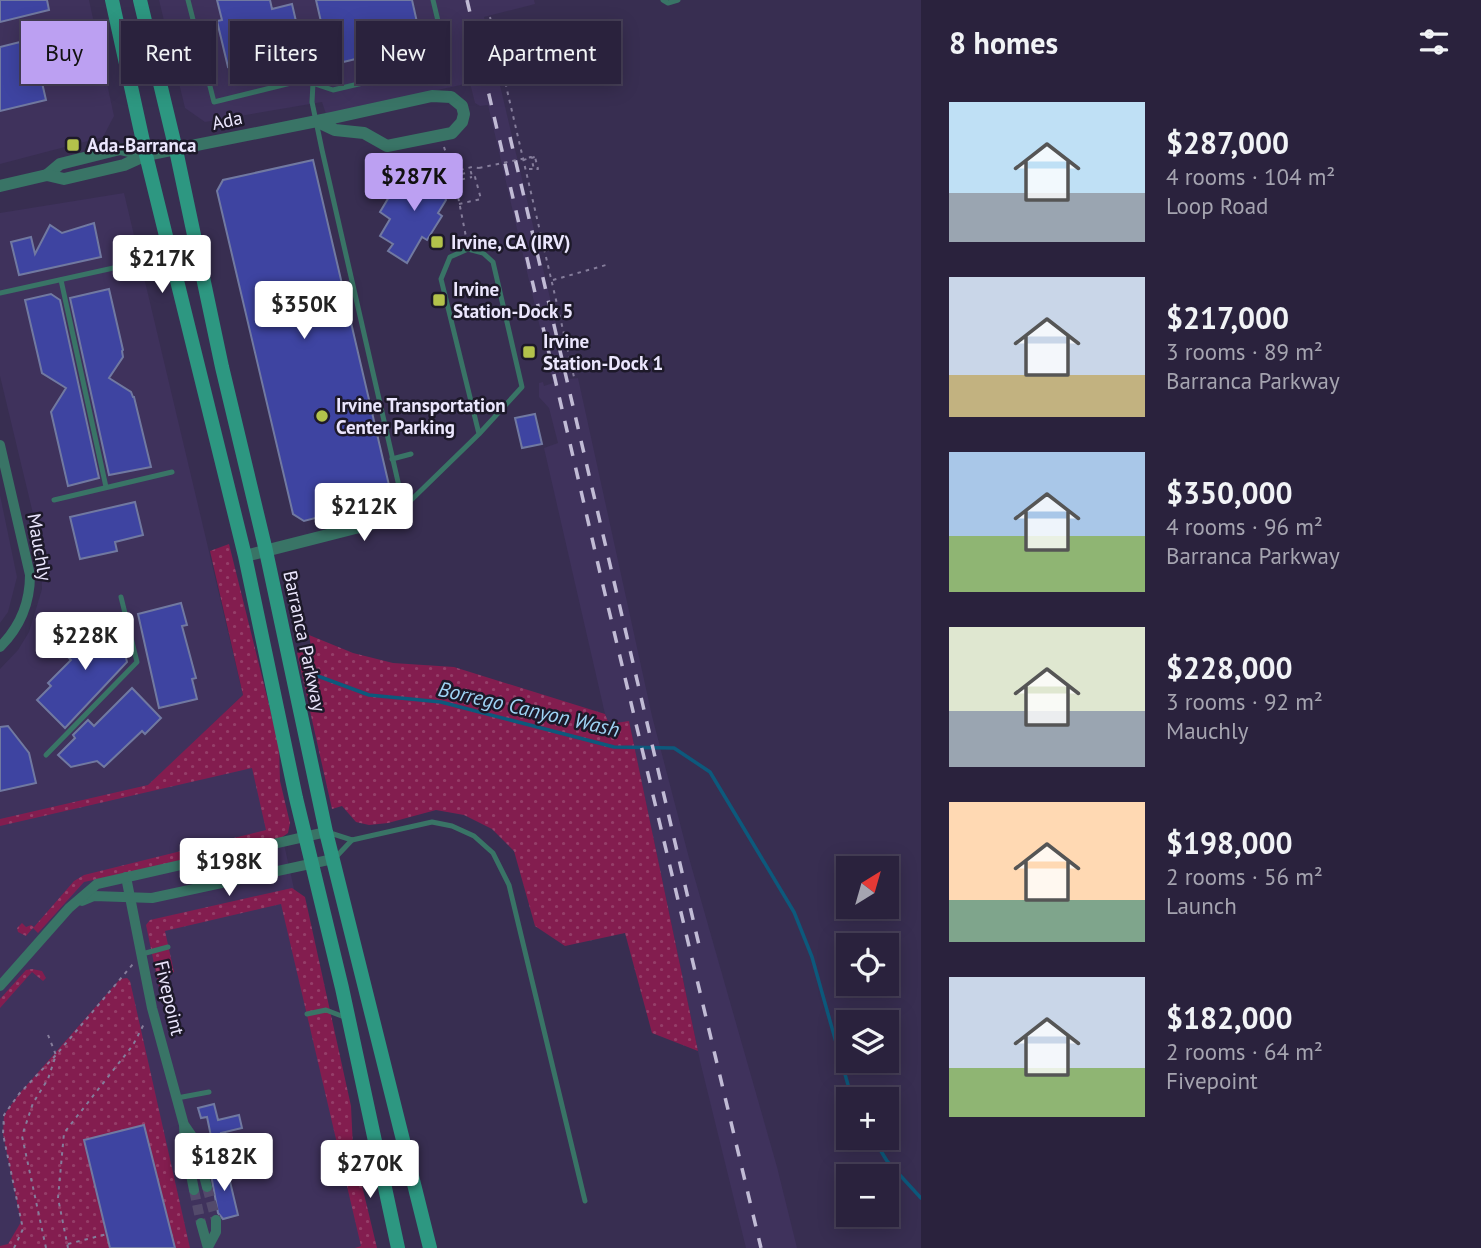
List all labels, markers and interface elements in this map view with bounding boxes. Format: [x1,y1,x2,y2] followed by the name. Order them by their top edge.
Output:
[21,21,107,84] chip: Buy
[121,21,216,84] chip: Rent
[230,21,342,84] chip: Filters
[356,21,450,84] chip: New
[464,21,621,84] chip: Apartment
[949,23,1058,62] text: 8 homes
[1415,23,1453,61] icon: filters
[209,105,245,135] street label: Ada
[1166,123,1289,162] text: $287,000
[1005,130,1089,214] icon: home
[87,133,196,157] place label: Ada-Barranca
[65,137,81,153] marker: Ada-Barranca
[365,154,463,213] pin: $287K
[381,161,447,190] text: $287K
[1166,162,1335,191] text: 4 rooms · 104 m²
[1166,191,1268,220] text: Loop Road
[451,230,570,254] place label: Irvine, CA (IRV)
[429,234,445,250] marker: Irvine, CA (IRV)
[113,236,211,295] pin: $217K
[129,243,195,272] text: $217K
[453,277,573,323] place label: Irvine Station-Dock 5
[255,282,353,341] pin: $350K
[271,289,337,318] text: $350K
[431,292,447,308] marker: Irvine Station-Dock 5
[1166,298,1289,337] text: $217,000
[1005,305,1089,389] icon: home
[543,329,663,375] place label: Irvine Station-Dock 1
[1166,337,1323,366] text: 3 rooms · 89 m²
[521,344,537,360] marker: Irvine Station-Dock 1
[1166,366,1340,395] text: Barranca Parkway
[336,393,506,439] place label: Irvine Transportation Center Parking
[314,408,330,424] marker: Irvine Transportation Center Parking
[1166,473,1293,512] text: $350,000
[1005,480,1089,564] icon: home
[315,484,413,543] pin: $212K
[331,491,397,520] text: $212K
[22,511,58,583] street label: Mauchly
[1166,512,1323,541] text: 4 rooms · 96 m²
[1166,541,1340,570] text: Barranca Parkway
[278,568,332,714] street label: Barranca Parkway
[36,612,134,672] pin: $228K
[52,620,118,649] text: $228K
[1166,648,1293,687] text: $228,000
[1005,655,1089,739] icon: home
[436,675,622,743] water label: Borrego Canyon Wash
[1166,687,1323,716] text: 3 rooms · 92 m²
[1166,716,1248,745] text: Mauchly
[1166,823,1293,862] text: $198,000
[1005,830,1089,914] icon: home
[180,838,278,898] pin: $198K
[196,846,262,875] text: $198K
[836,856,900,919] north arrow
[836,856,899,1227] map controls
[1166,862,1323,891] text: 2 rooms · 56 m²
[1166,891,1237,920] text: Launch
[836,933,899,996] button: locate
[150,958,190,1038] street label: Fivepoint
[1166,998,1293,1037] text: $182,000
[1005,1005,1089,1089] icon: home
[836,1010,899,1073] button: layers
[1166,1037,1323,1066] text: 2 rooms · 64 m²
[1166,1066,1258,1095] text: Fivepoint
[836,1087,899,1150] button: +
[175,1134,273,1193] pin: $182K
[321,1140,419,1200] pin: $270K
[191,1141,257,1170] text: $182K
[337,1148,403,1177] text: $270K
[836,1164,899,1227] button: −

